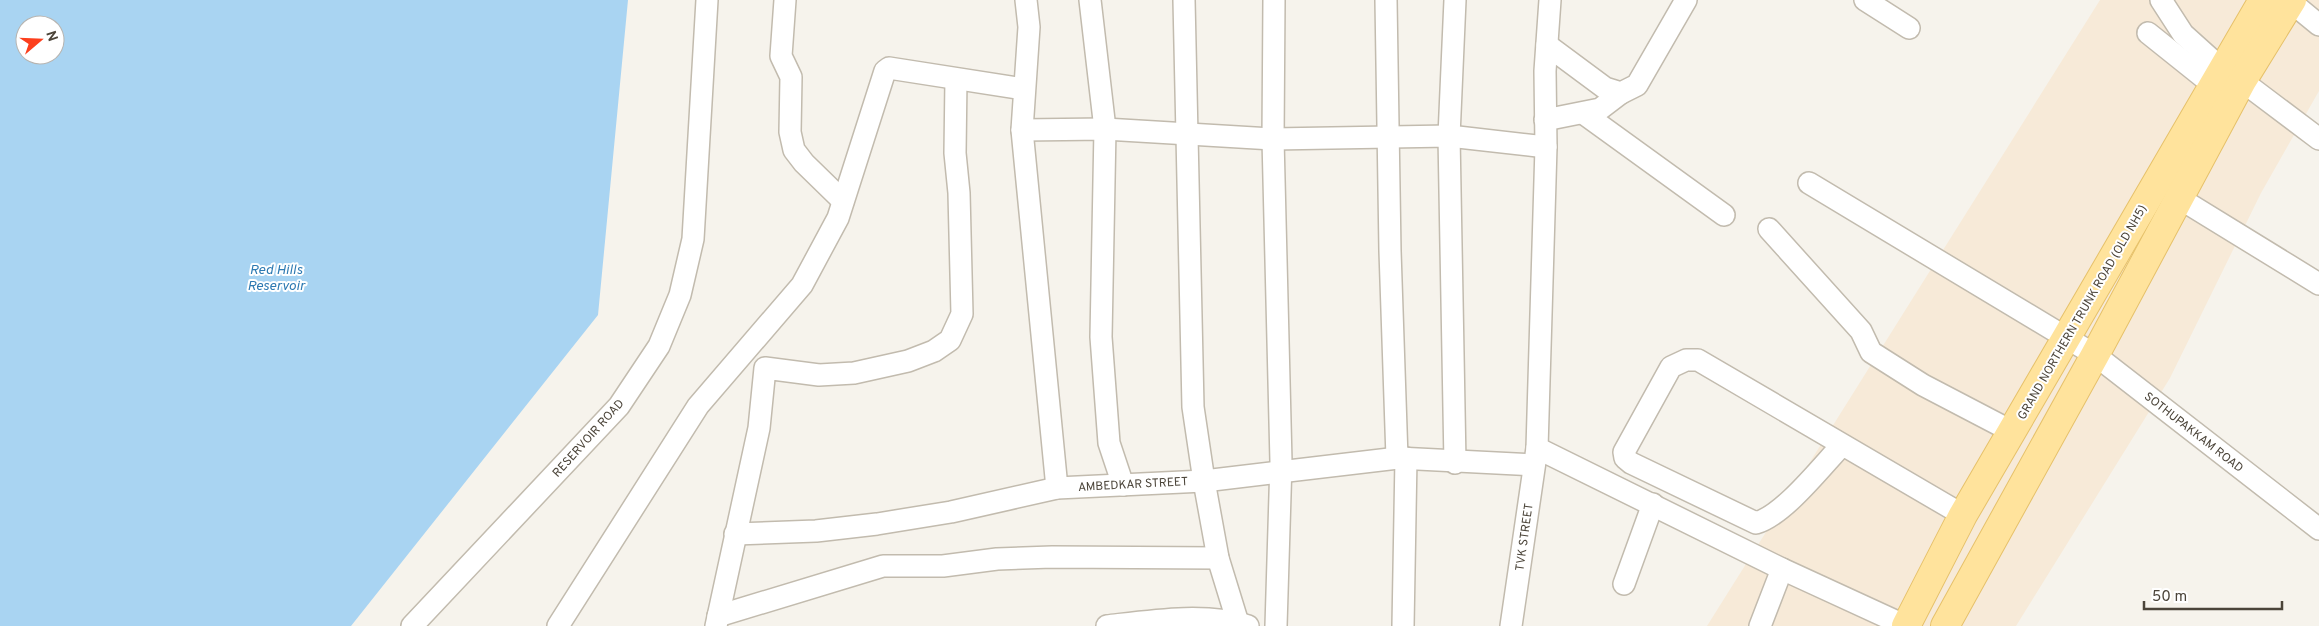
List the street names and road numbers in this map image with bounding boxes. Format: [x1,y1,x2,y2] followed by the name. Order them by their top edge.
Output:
[2014,202,2151,423] street label: GRAND NORTHERN TRUNK ROAD (OLD NH5)
[2141,389,2246,477] street label: SOTHUPAKKAM ROAD
[549,396,628,481] street label: RESERVOIR ROAD
[1078,474,1189,496] street label: AMBEDKAR STREET
[1512,502,1538,572] street label: TVK STREET

